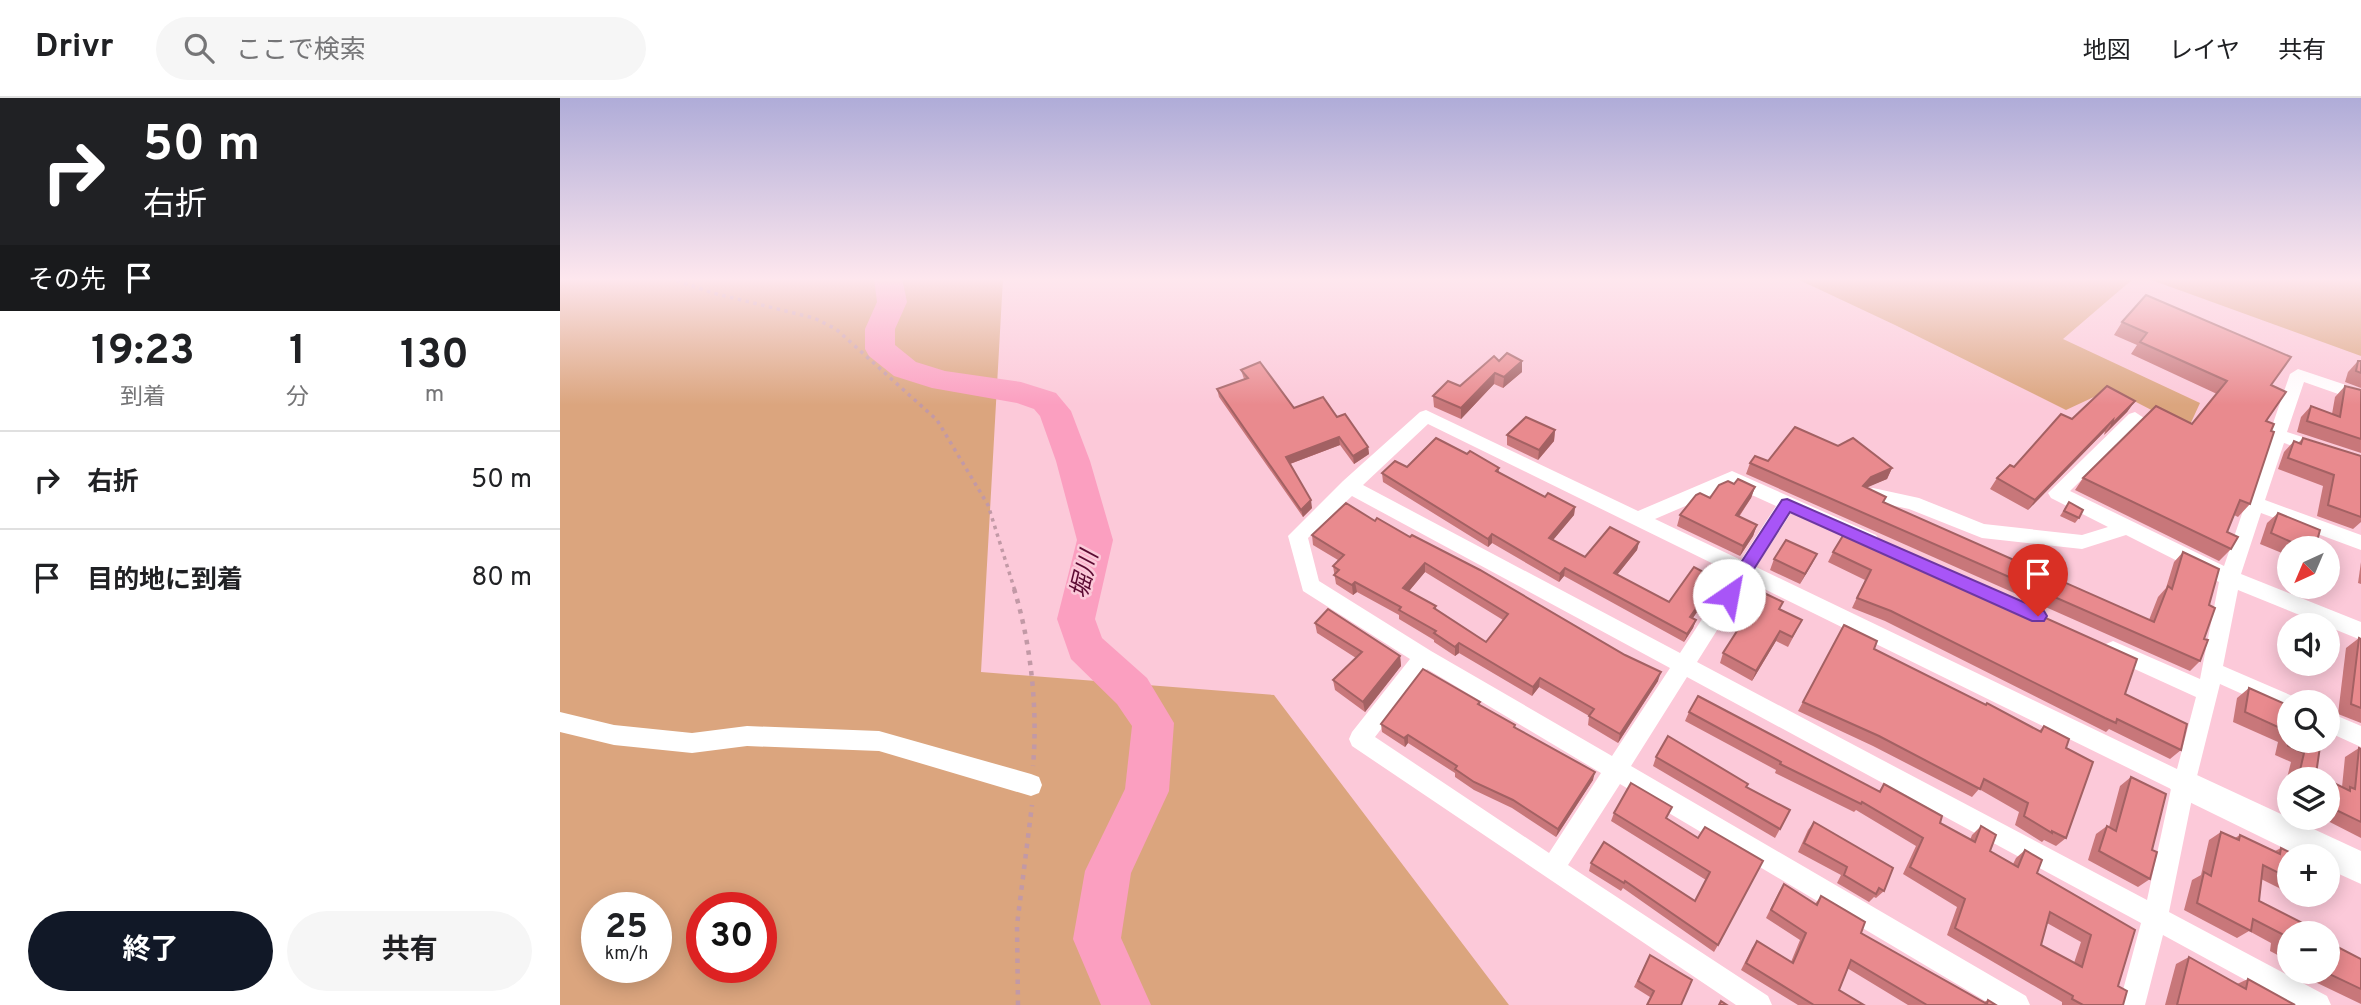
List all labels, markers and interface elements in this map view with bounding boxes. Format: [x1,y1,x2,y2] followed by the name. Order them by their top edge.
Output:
[156,17,646,80] search box
[35,27,114,69] text: Drivr
[180,29,218,67] icon: search
[236,35,366,68] text: ここで検索
[2083,37,2131,67] text: 地図
[2169,37,2240,67] text: レイヤ
[2278,37,2326,67] text: 共有
[143,116,260,178] text: 50 m
[28,126,119,217] icon: right
[143,186,207,226] text: 右折
[120,259,158,297] icon: arrive
[28,265,106,298] text: その先
[91,326,195,379] text: 19:23
[289,326,306,379] text: 1
[400,330,469,383] text: 130
[425,381,444,410] text: m
[120,384,166,413] text: 到着
[286,384,309,413] text: 分
[28,461,66,499] icon: right
[471,464,532,497] text: 50 m
[87,467,139,500] text: 右折
[2277,536,2340,598] north arrow
[2277,536,2340,984] map controls
[2008,544,2068,616] pin
[1066,545,1107,602] water label: 堀川
[2019,555,2057,593] icon: arrive
[1692,558,1766,632] position arrow
[28,559,66,597] icon: arrive
[472,562,532,595] text: 80 m
[87,565,243,598] text: 目的地に到着
[2277,613,2340,676] button: sound
[2277,690,2340,753] button: search
[2277,767,2340,830] button: layers
[2277,844,2340,907] button: +
[686,892,777,983] speed limit sign: 30
[605,906,648,950] text: 25
[28,911,273,991] button: 終了
[287,911,532,991] button: 共有
[2277,921,2340,984] button: −
[605,943,648,966] text: km/h

